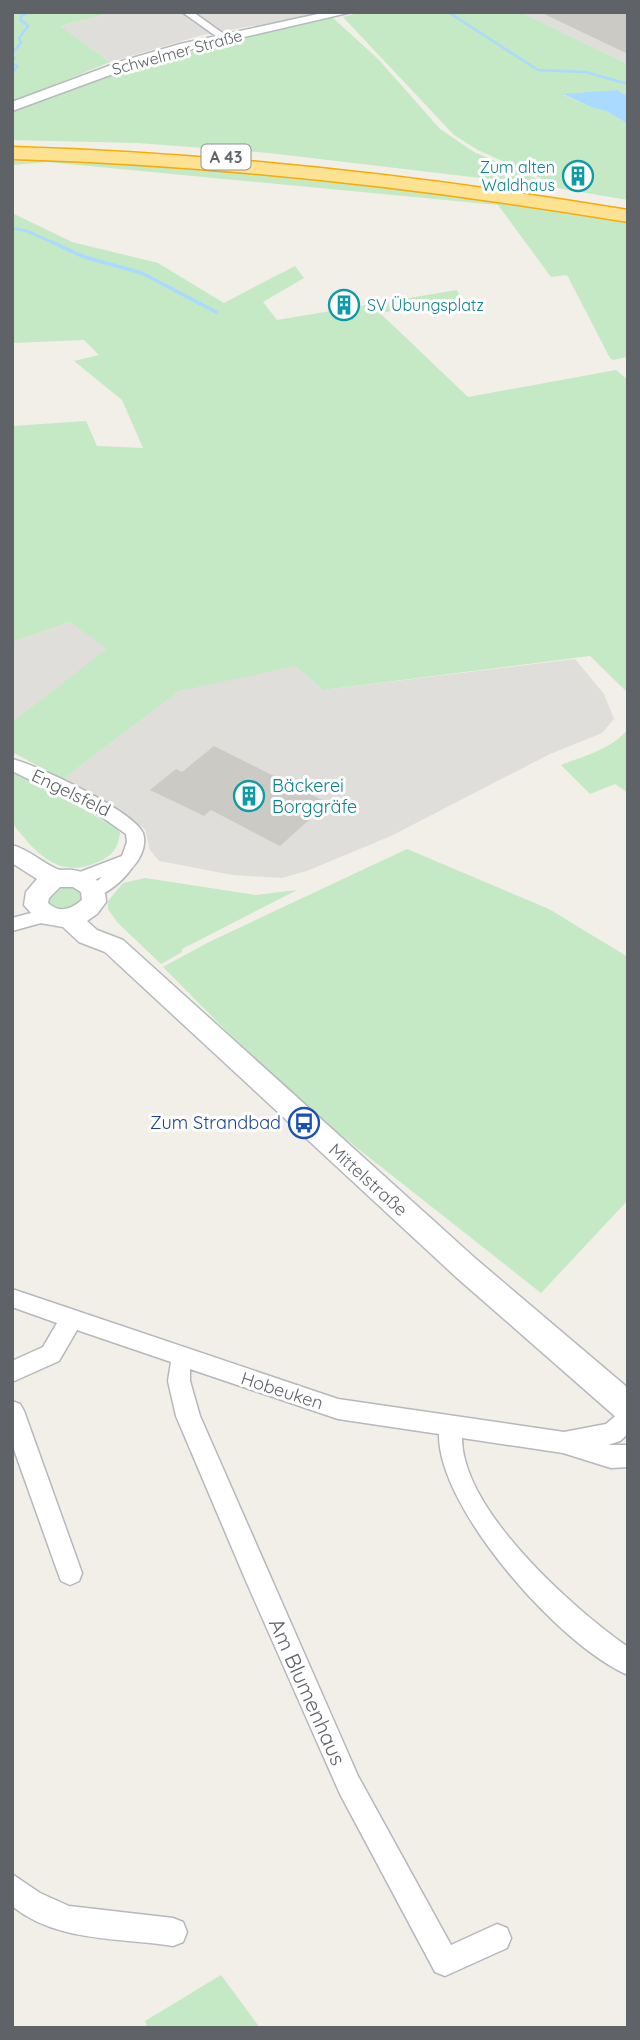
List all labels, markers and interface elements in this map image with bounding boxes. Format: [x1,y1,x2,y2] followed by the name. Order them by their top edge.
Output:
[110,25,244,79] street label: Schwelmer Straße
[202,144,250,169] road number: A 43
[480,157,555,195] place label: Zum alten Waldhaus
[561,159,595,193] building icon: Zum alten Waldhaus
[327,288,361,322] building icon: SV Übungsplatz
[367,295,484,315] place label: SV Übungsplatz
[28,764,115,822] street label: Engelsfeld
[272,774,357,818] place label: Bäckerei Borggräfe
[232,779,266,813] building icon: Bäckerei Borggräfe
[287,1106,321,1140] bus stop icon: Zum Strandbad
[150,1111,281,1134] place label: Zum Strandbad
[324,1138,413,1221] street label: Mittelstraße
[238,1366,326,1415] street label: Hobeuken
[264,1614,352,1769] street label: Am Blumenhaus

